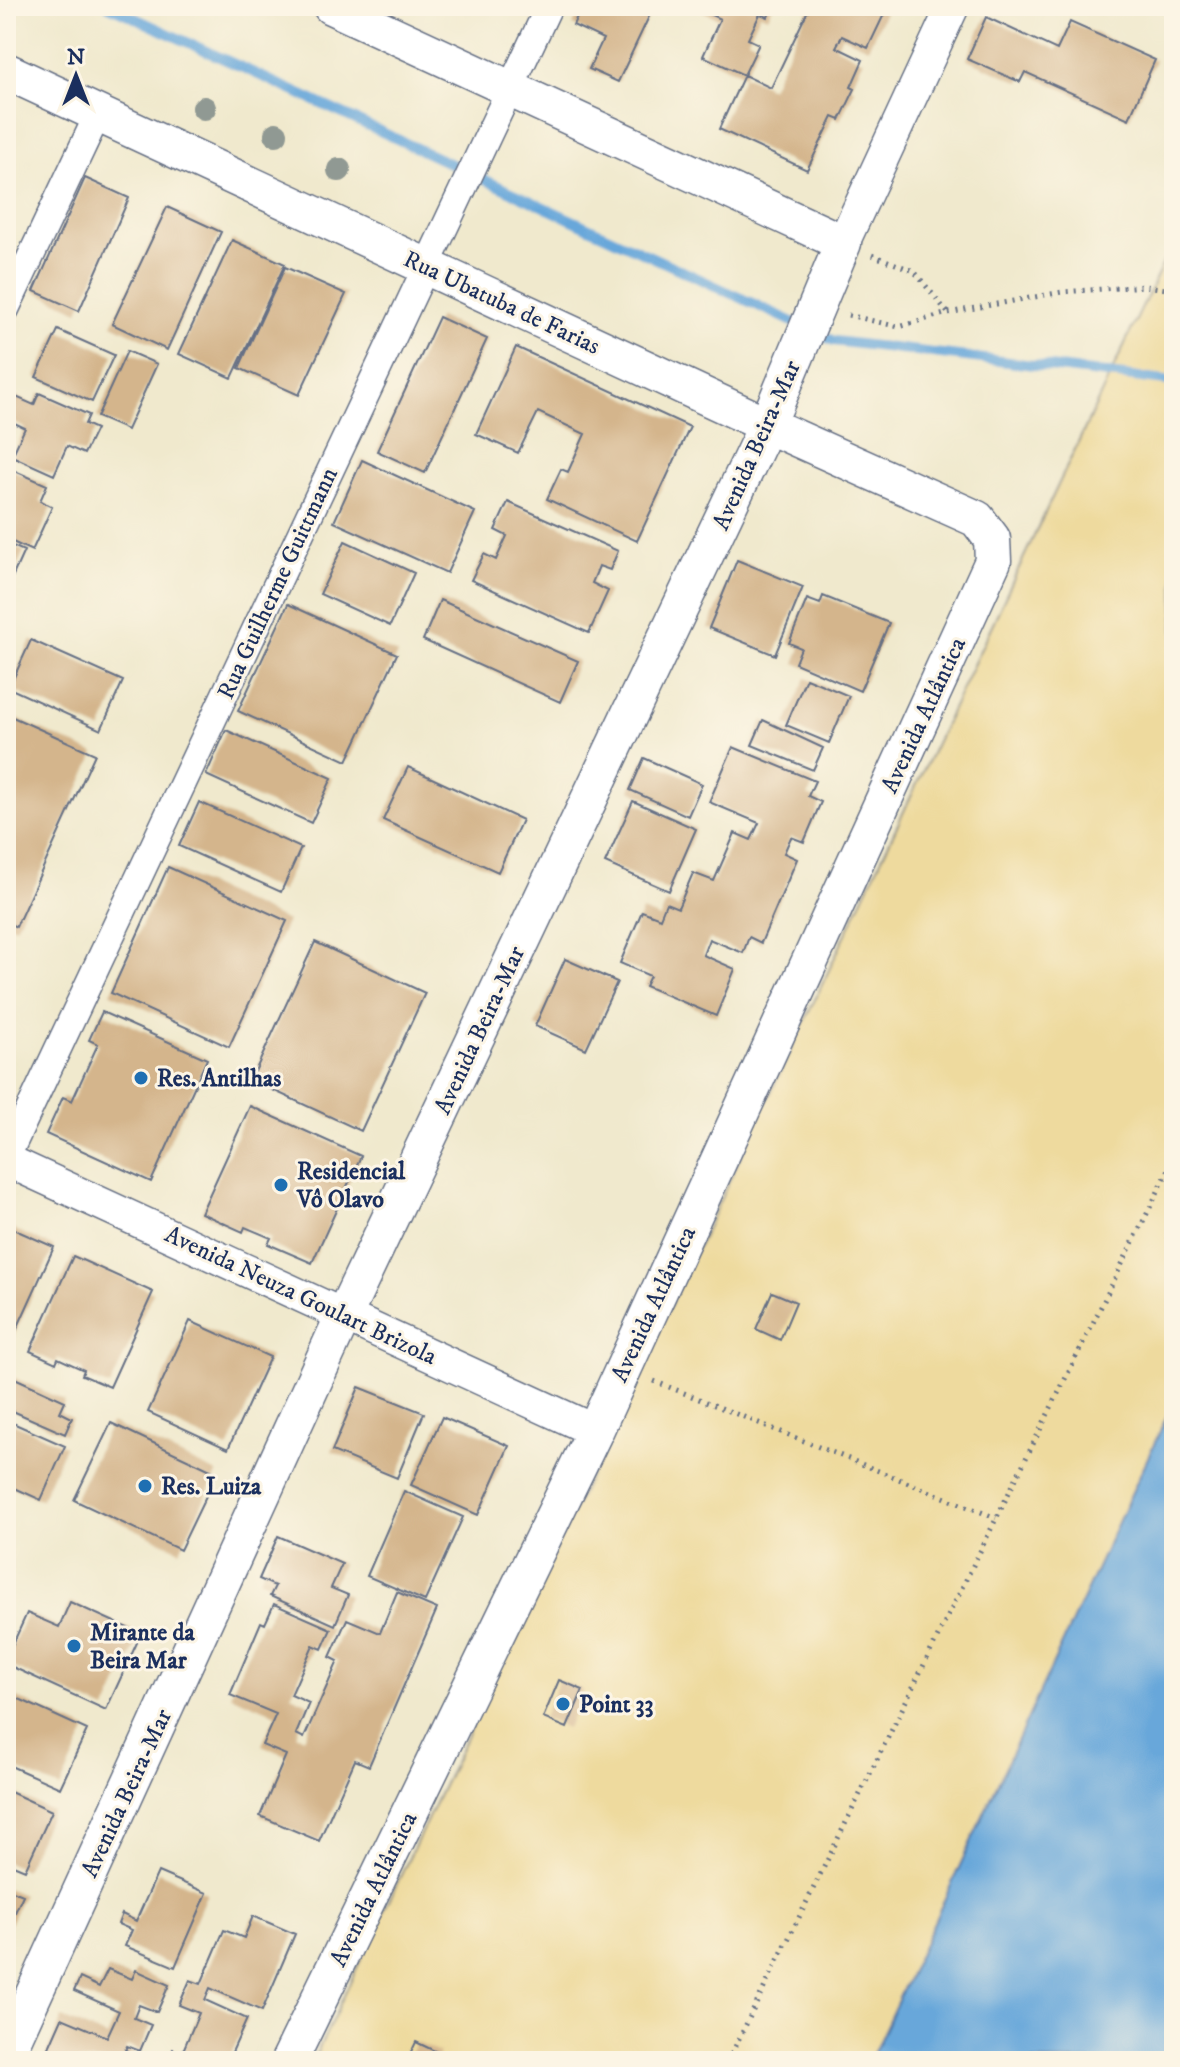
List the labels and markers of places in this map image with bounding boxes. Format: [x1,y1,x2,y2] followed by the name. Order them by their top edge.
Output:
[157,1064,281,1094] place label: Res. Antilhas
[132,1069,150,1087] marker: Res. Antilhas
[296,1157,406,1215] place label: Residencial Vô Olavo
[272,1176,290,1194] marker: Residencial Vô Olavo
[161,1472,262,1502] place label: Res. Luiza
[136,1477,154,1495] marker: Res. Luiza
[90,1618,195,1676] place label: Mirante da Beira Mar
[65,1637,83,1655] marker: Mirante da Beira Mar
[579,1690,654,1720] place label: Point 33
[554,1695,572,1713] marker: Point 33

